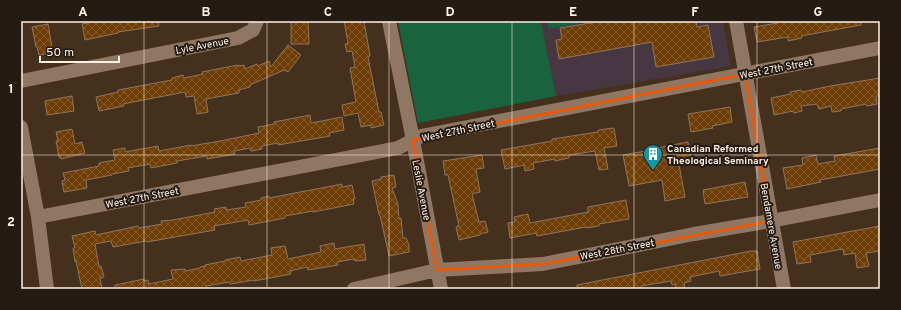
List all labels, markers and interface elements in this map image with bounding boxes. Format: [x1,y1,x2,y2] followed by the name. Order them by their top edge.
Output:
[78,5,88,21] text: A
[202,5,211,21] text: B
[324,5,332,21] text: C
[445,5,455,21] text: D
[569,5,577,21] text: E
[691,5,699,21] text: F
[814,5,823,21] text: G
[175,35,230,58] street label: Lyle Avenue
[40,38,119,64] scale bar
[46,45,74,61] text: 50 m
[739,56,814,83] street label: West 27th Street
[8,82,14,98] text: 1
[421,117,496,146] street label: West 27th Street
[642,143,664,171] building icon: Canadian Reformed Theological Seminary
[667,143,769,168] place label: Canadian Reformed Theological Seminary
[408,159,433,222] street label: Leslie Avenue
[757,182,785,270] street label: Bendamere Avenue
[105,185,180,212] street label: West 27th Street
[7,215,15,231] text: 2
[579,237,656,264] street label: West 28th Street

